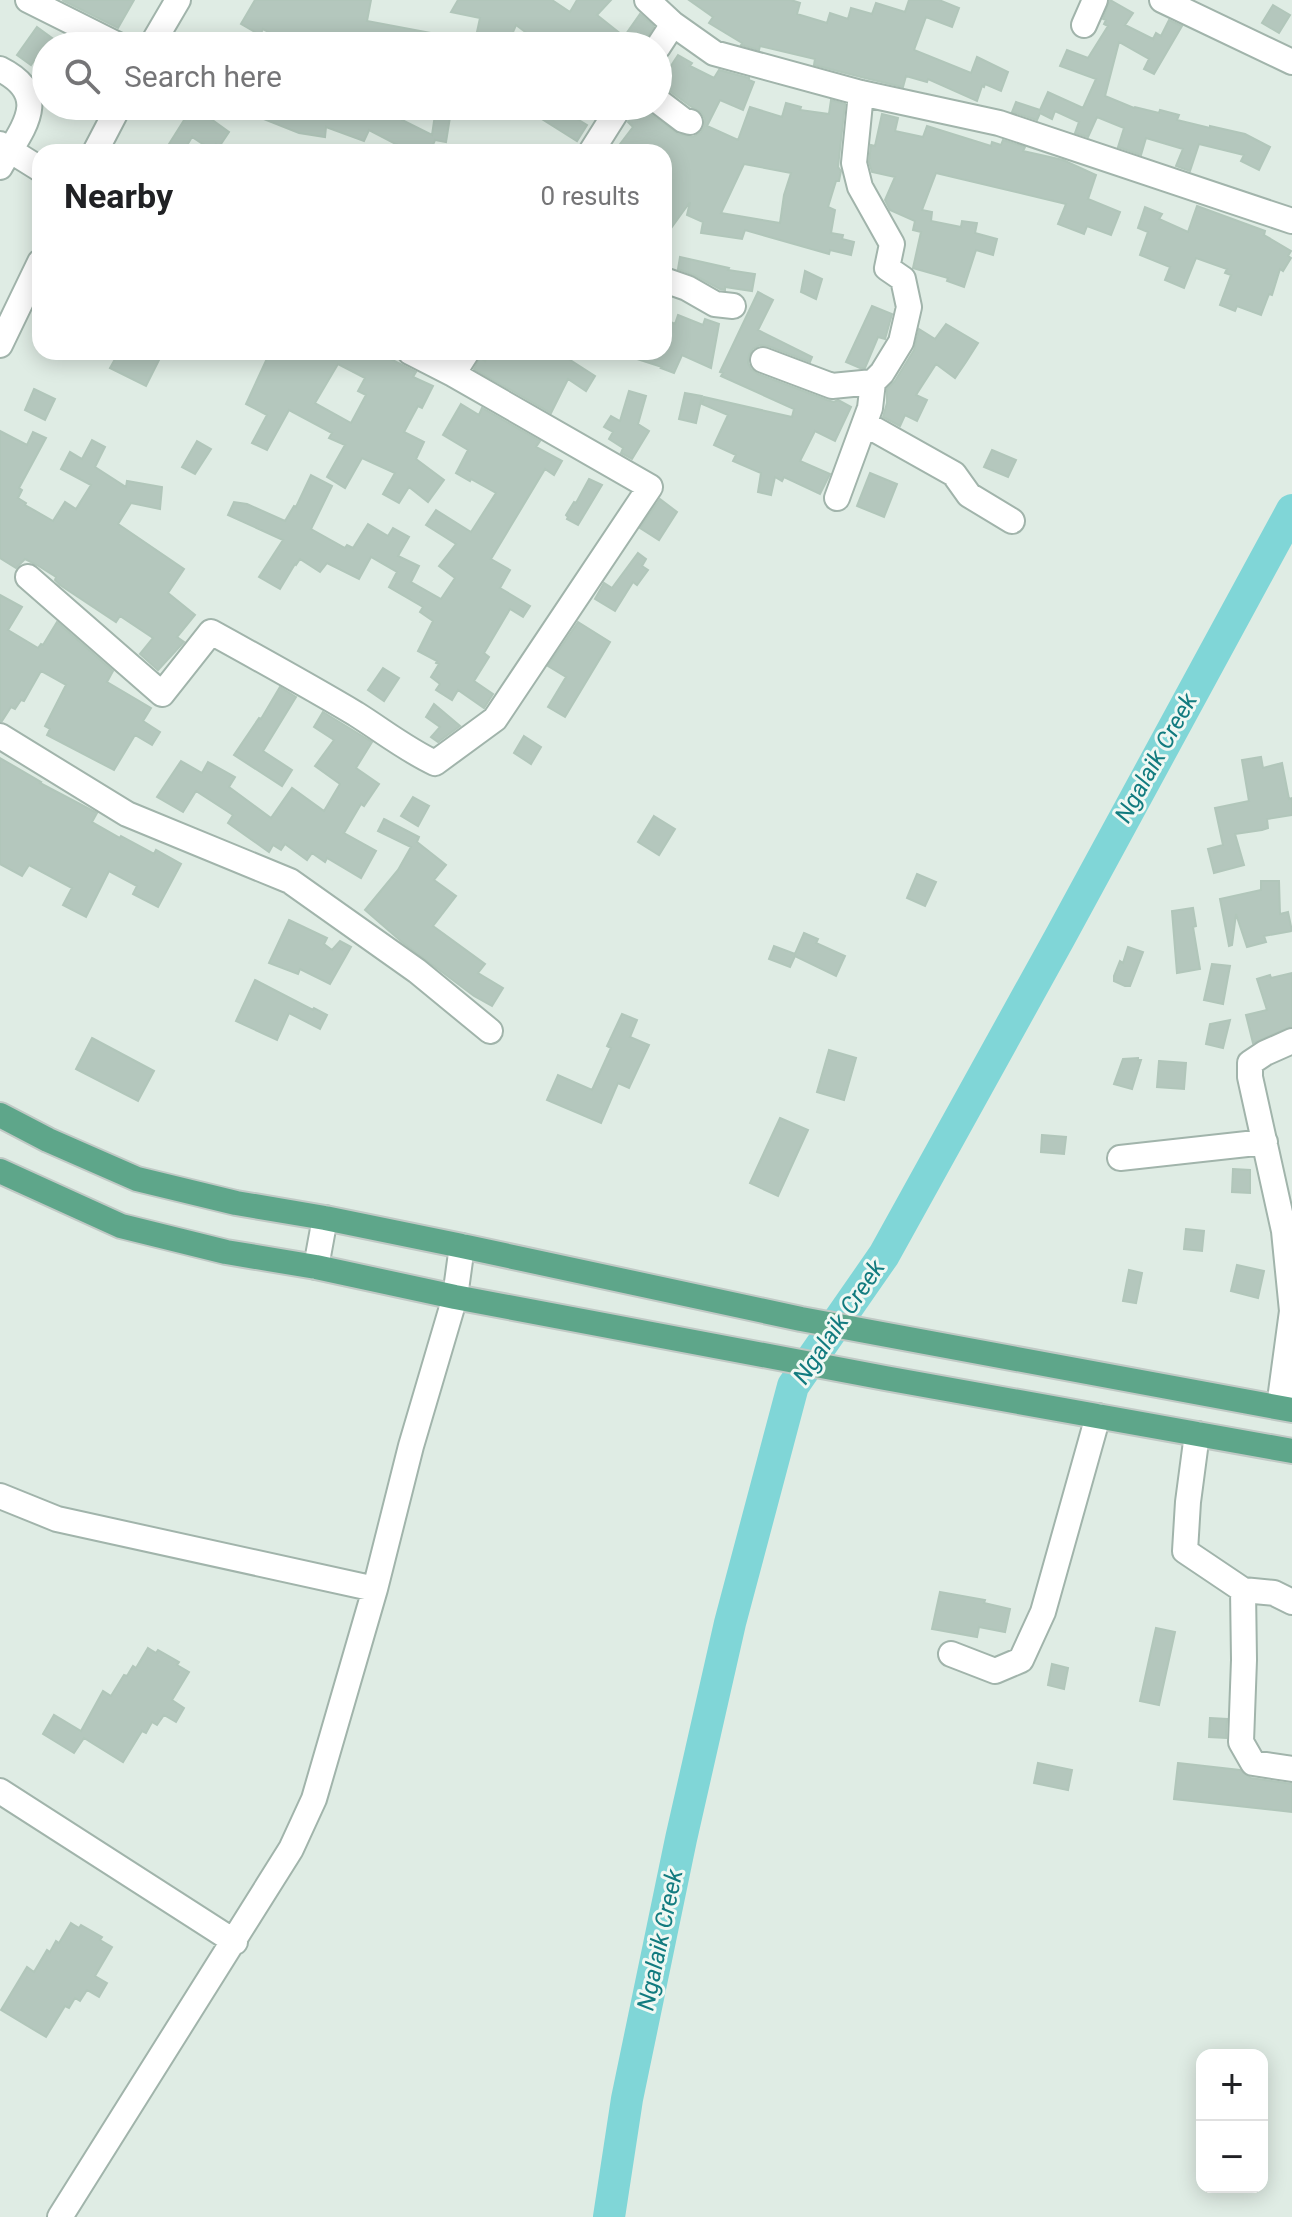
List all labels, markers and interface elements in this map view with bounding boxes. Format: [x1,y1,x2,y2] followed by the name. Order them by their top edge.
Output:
[32,32,672,120] search box
[60,54,104,98] icon: search
[124,59,282,94] text: Search here
[64,176,173,216] text: Nearby
[541,181,640,211] text: 0 results
[1109,687,1204,827] water label: Ngalaik Creek
[787,1254,891,1389] water label: Ngalaik Creek
[631,1866,689,2013] water label: Ngalaik Creek
[1196,2049,1268,2193] map controls
[1196,2049,1268,2121] button: +
[1196,2121,1268,2193] button: −

